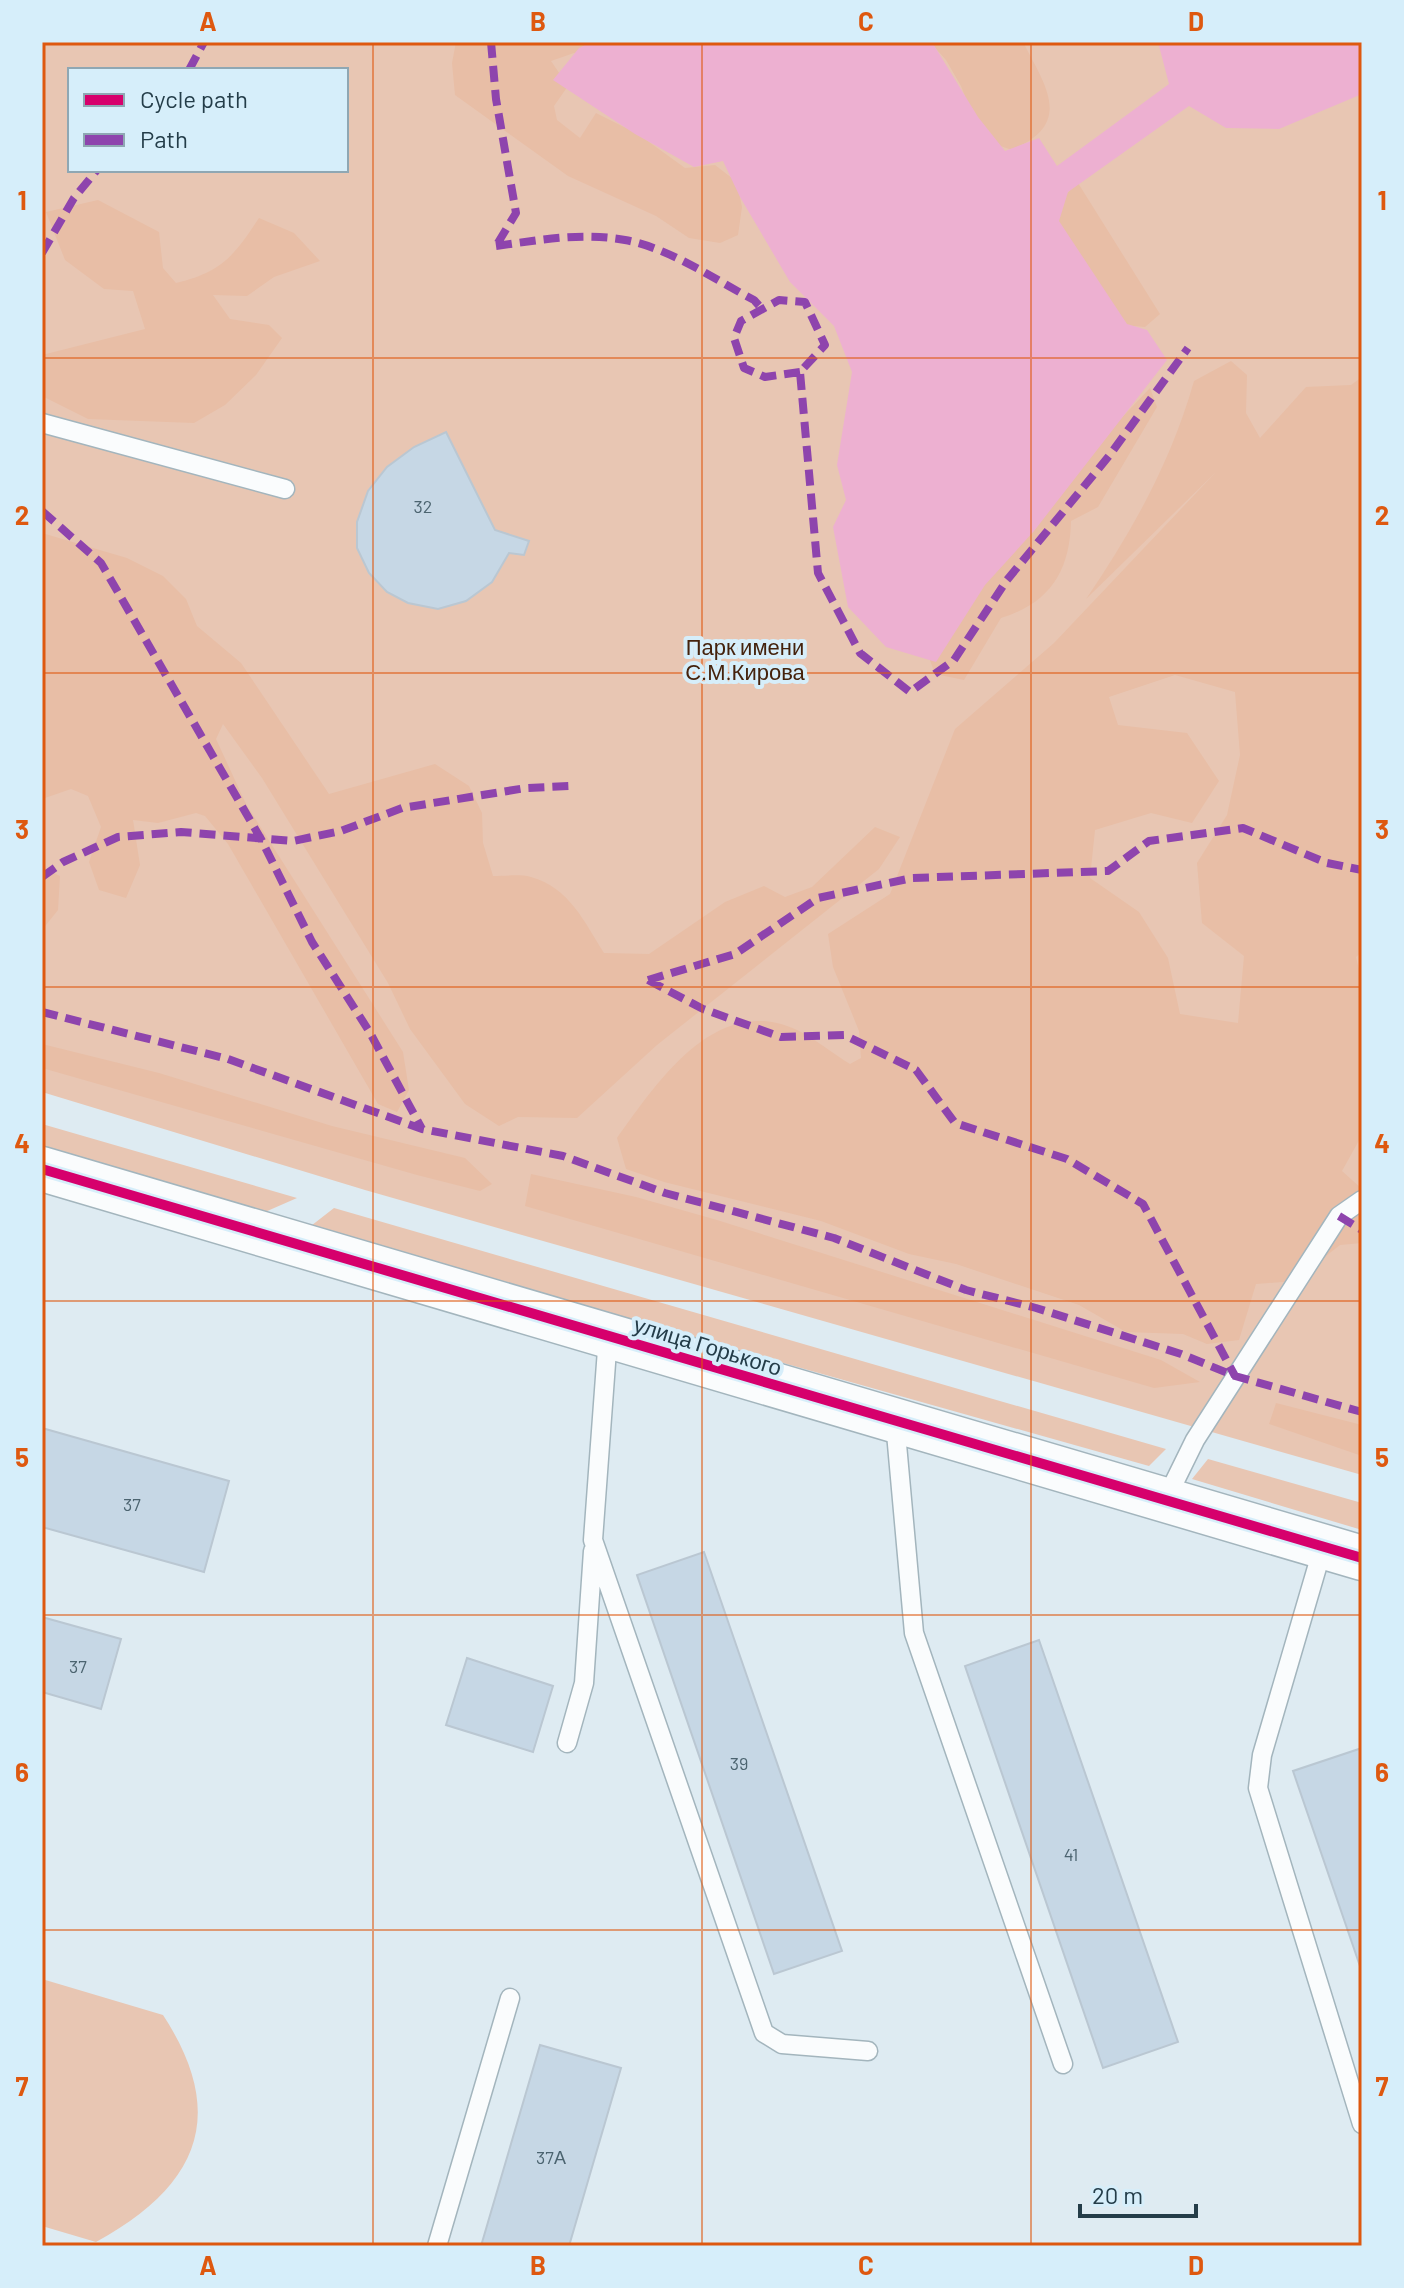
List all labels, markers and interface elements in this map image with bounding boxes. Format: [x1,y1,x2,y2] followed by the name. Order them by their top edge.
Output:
[199,5,217,36] text: A
[530,5,546,36] text: B
[858,5,874,36] text: C
[1188,5,1204,36] text: D
[68,68,348,172] legend
[140,84,248,113] text: Cycle path
[140,124,188,153] text: Path
[17,184,27,215] text: 1
[1377,184,1387,215] text: 1
[414,495,432,517] house number: 32
[15,499,29,530] text: 2
[1375,499,1389,530] text: 2
[685,633,806,685] park label: Парк имени С.М.Кирова
[15,813,29,844] text: 3
[1375,813,1389,844] text: 3
[14,1127,30,1158] text: 4
[1374,1127,1390,1158] text: 4
[631,1310,785,1381] street label: улица Горького
[15,1441,29,1472] text: 5
[1375,1441,1389,1472] text: 5
[123,1493,141,1515] house number: 37
[69,1655,87,1677] house number: 37
[730,1752,748,1774] house number: 39
[15,1756,29,1787] text: 6
[1375,1756,1389,1787] text: 6
[1064,1843,1078,1865] house number: 41
[16,2070,29,2101] text: 7
[1376,2070,1389,2101] text: 7
[536,2146,566,2168] house number: 37А
[1080,2168,1196,2218] scale bar
[1092,2180,1143,2209] text: 20 m
[199,2249,217,2280] text: A
[530,2249,546,2280] text: B
[858,2249,874,2280] text: C
[1188,2249,1204,2280] text: D

